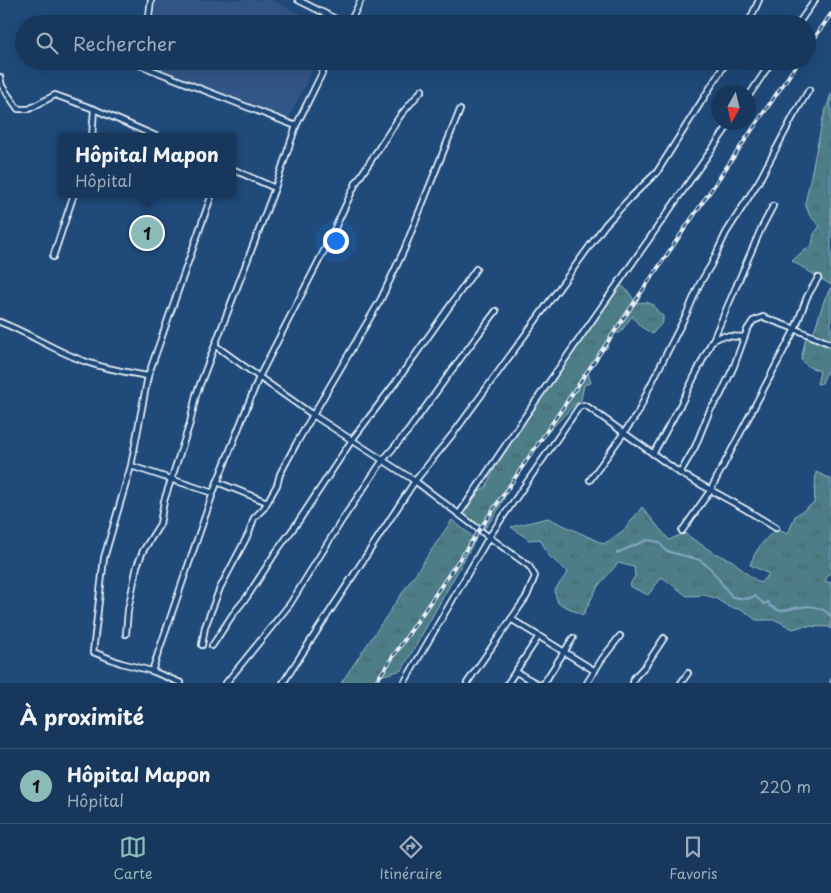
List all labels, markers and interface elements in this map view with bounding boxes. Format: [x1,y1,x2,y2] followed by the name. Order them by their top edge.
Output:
[15,15,816,70] search box
[33,29,61,57] icon: search
[73,29,176,57] text: Rechercher
[711,85,756,130] north arrow
[58,133,236,198] popup
[75,140,219,168] text: Hôpital Mapon
[75,168,132,192] text: Hôpital
[131,214,163,252] pin: 1
[323,228,349,254] your location
[20,700,144,732] text: À proximité
[67,760,211,788] text: Hôpital Mapon
[32,774,40,798] text: 1
[760,774,811,798] text: 220 m
[67,788,124,812] text: Hôpital
[114,833,152,884] tab: Carte
[379,833,442,884] tab: Itinéraire
[669,833,717,884] tab: Favoris

